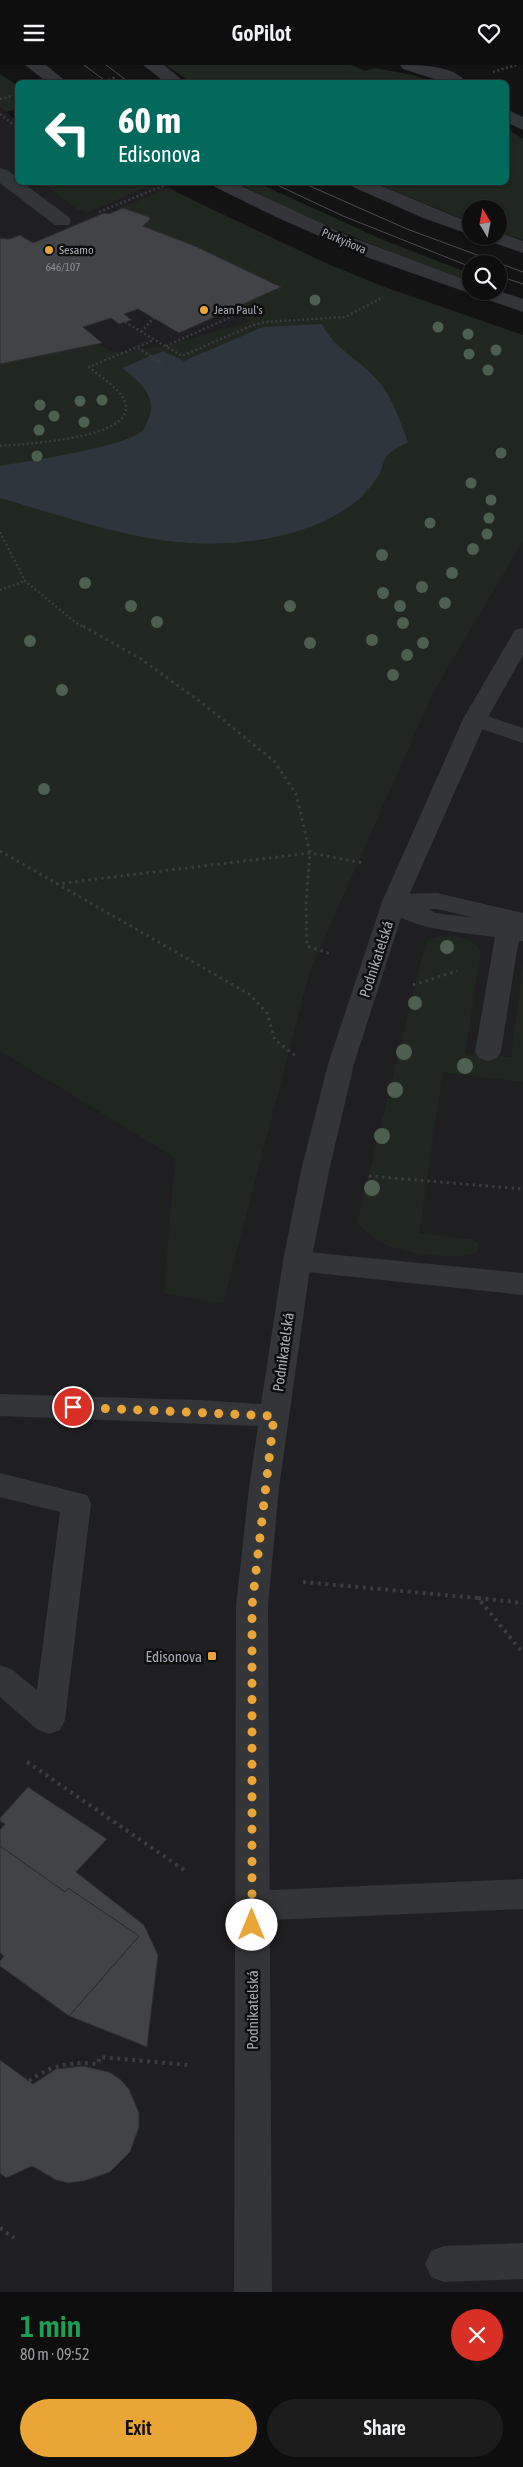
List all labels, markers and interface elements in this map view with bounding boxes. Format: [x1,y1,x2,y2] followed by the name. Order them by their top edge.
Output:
[20,19,48,47] icon: menu
[475,19,503,47] icon: heart
[232,20,291,46] text: GoPilot
[35,100,100,165] icon: left
[118,100,181,140] text: 60 m
[118,141,201,167] text: Edisonova
[462,200,508,245] north arrow
[462,200,507,300] map controls
[320,225,368,257] street label: Purkyňova
[59,243,94,257] place label: Sesamo
[43,244,55,256] marker: Sesamo
[462,255,507,300] button: search
[46,261,80,273] house number: 646/107
[214,303,263,317] place label: Jean Paul's
[198,304,210,316] marker: Jean Paul's
[356,919,396,999] street label: Podnikatelská
[269,1311,297,1393] street label: Podnikatelská
[52,1386,94,1428] pin
[59,1393,87,1421] icon: arrive
[146,1648,202,1665] place label: Edisonova
[206,1650,218,1662] marker: Edisonova
[225,1898,277,1950] position arrow
[244,1970,261,2050] street label: Podnikatelská
[20,2309,81,2343] text: 1 min
[451,2309,503,2361] button: close
[20,2345,90,2363] text: 80 m · 09:52
[20,2399,257,2457] button: Exit
[267,2399,503,2457] button: Share

